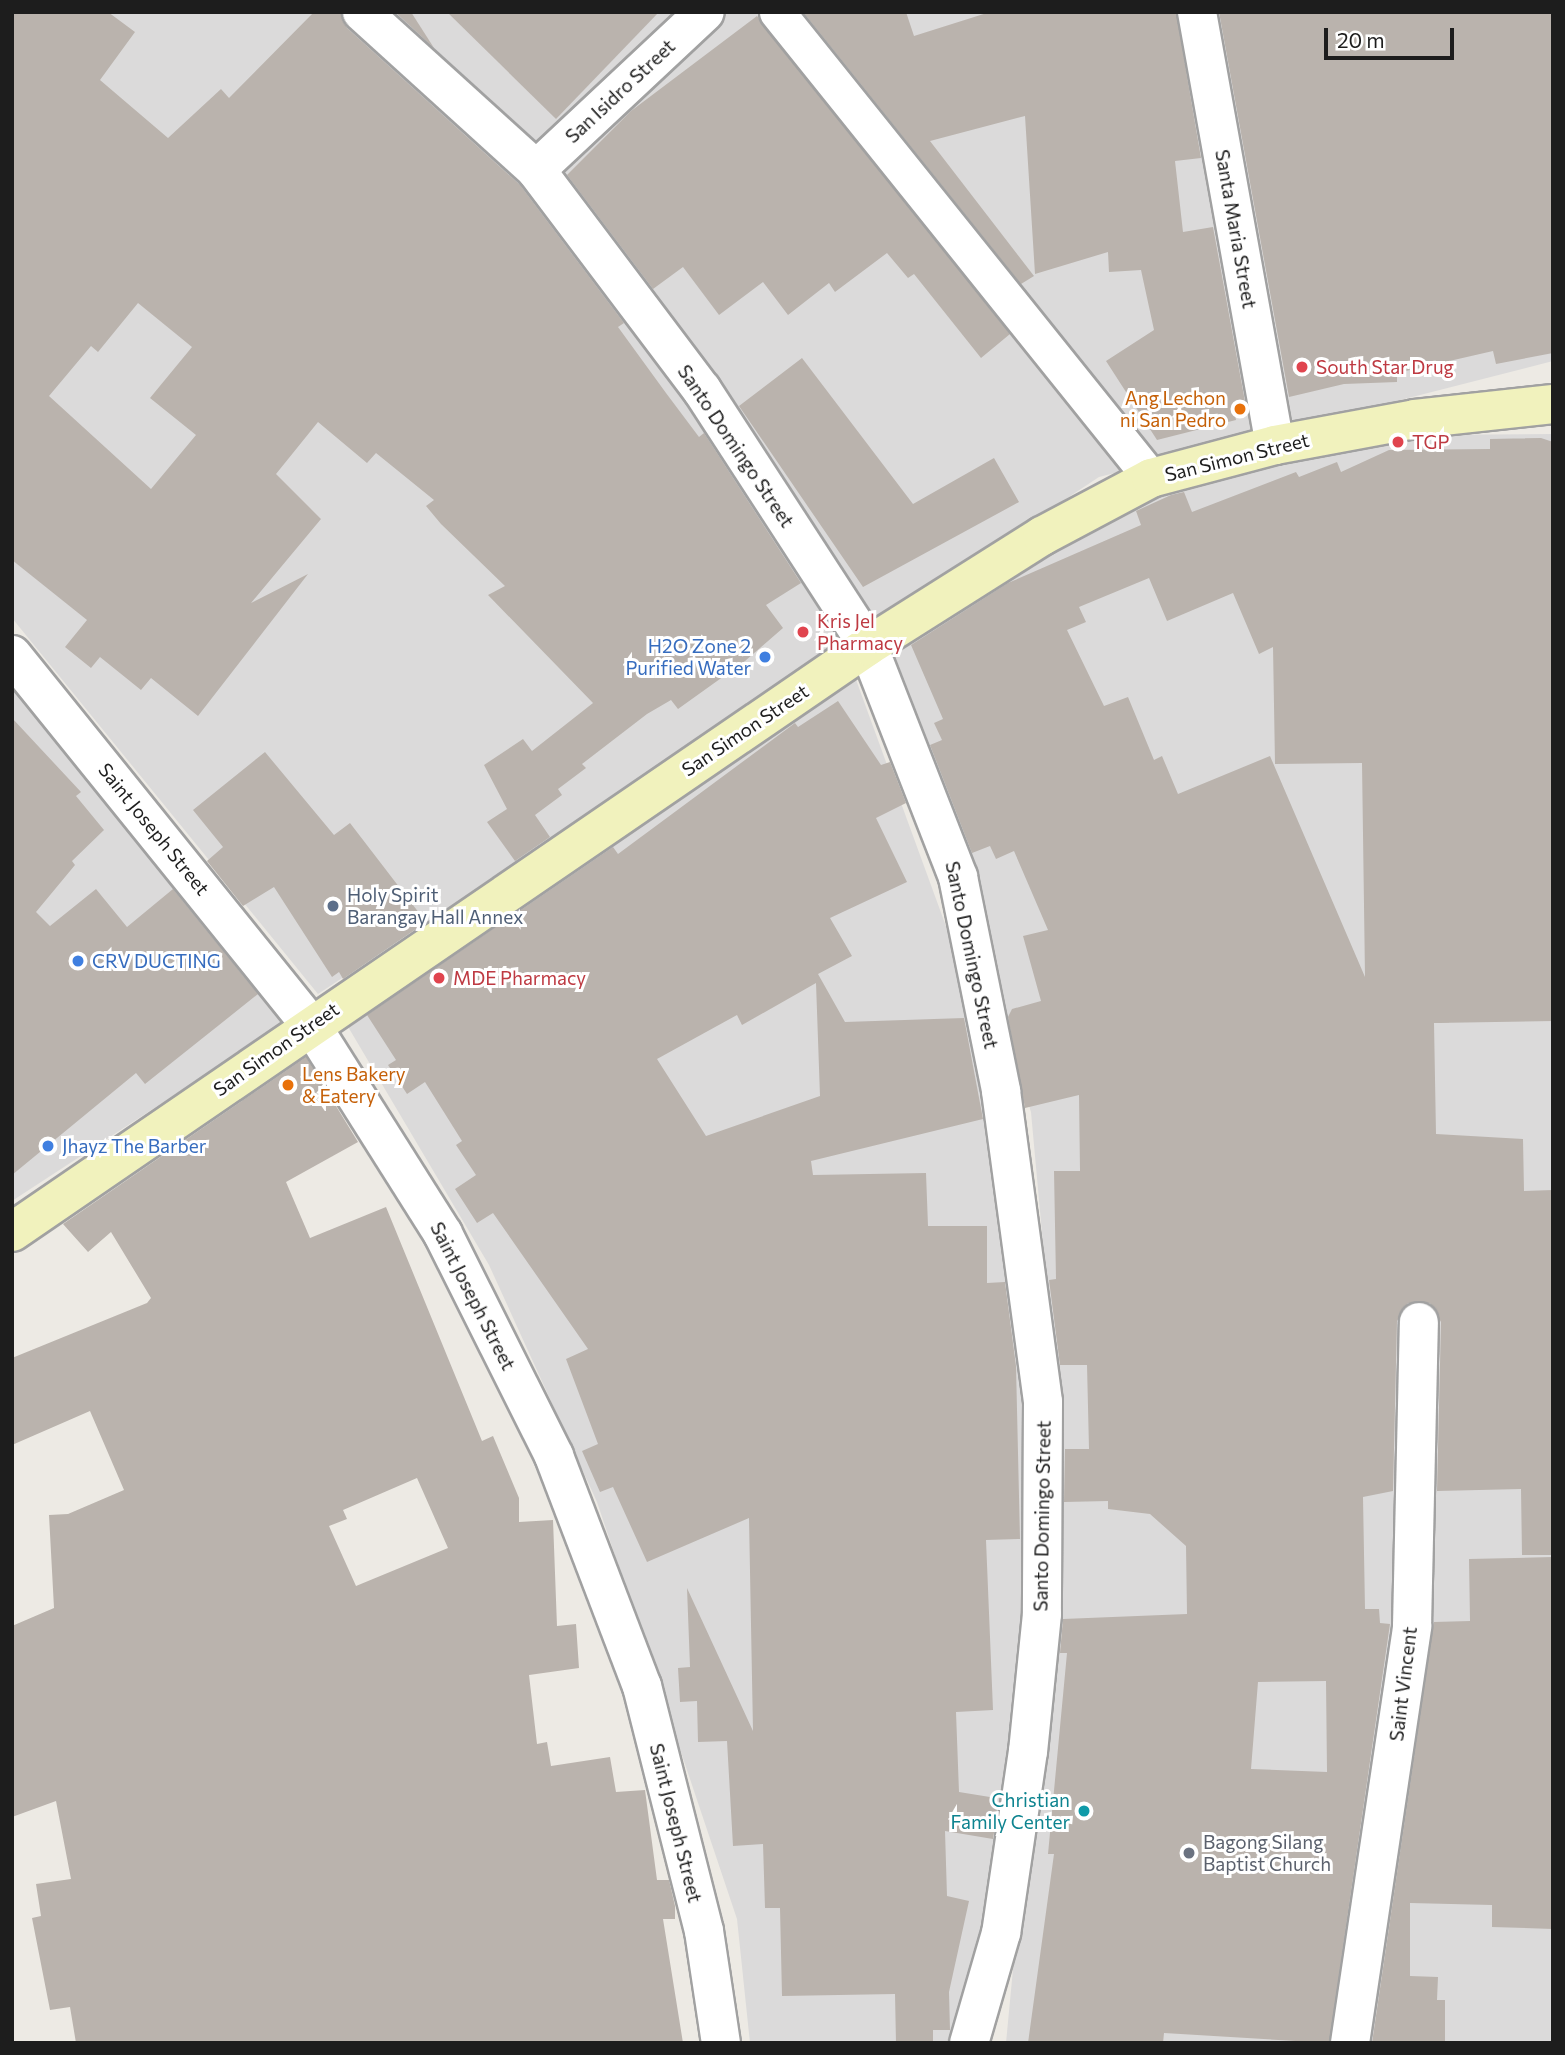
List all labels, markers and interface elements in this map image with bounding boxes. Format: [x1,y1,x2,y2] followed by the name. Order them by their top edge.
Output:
[1327,14,1456,58] scale bar
[1337,27,1385,52] text: 20 m
[561,34,679,148] street label: San Isidro Street
[1211,148,1261,310] street label: Santa Maria Street
[1316,356,1454,378] place label: South Star Drug
[1294,359,1310,375] marker: South Star Drug
[673,360,799,532] street label: Santo Domingo Street
[1120,387,1226,431] place label: Ang Lechon ni San Pedro
[1232,401,1248,417] marker: Ang Lechon ni San Pedro
[1163,428,1311,486] street label: San Simon Street
[1412,431,1449,453] place label: TGP
[1390,434,1406,450] marker: TGP
[817,610,903,654] place label: Kris Jel Pharmacy
[795,624,811,640] marker: Kris Jel Pharmacy
[625,635,751,679] place label: H2O Zone 2 Purified Water
[757,649,773,665] marker: H2O Zone 2 Purified Water
[677,679,813,781] street label: San Simon Street
[94,758,214,900] street label: Saint Joseph Street
[941,859,1003,1051] street label: Santo Domingo Street
[347,884,523,928] place label: Holy Spirit Barangay Hall Annex
[325,898,341,914] marker: Holy Spirit Barangay Hall Annex
[92,950,221,972] place label: CRV DUCTING
[70,953,86,969] marker: CRV DUCTING
[453,967,586,989] place label: MDE Pharmacy
[431,970,447,986] marker: MDE Pharmacy
[209,997,343,1101] street label: San Simon Street
[302,1063,406,1107] place label: Lens Bakery & Eatery
[280,1077,296,1093] marker: Lens Bakery & Eatery
[62,1135,206,1157] place label: Jhayz The Barber
[40,1138,56,1154] marker: Jhayz The Barber
[426,1218,520,1374] street label: Saint Joseph Street
[1029,1420,1055,1612] street label: Santo Domingo Street
[1385,1625,1421,1743] street label: Saint Vincent
[645,1741,707,1905] street label: Saint Joseph Street
[951,1789,1070,1833] place label: Christian Family Center
[1076,1803,1092,1819] marker: Christian Family Center
[1203,1831,1331,1875] place label: Bagong Silang Baptist Church
[1181,1845,1197,1861] marker: Bagong Silang Baptist Church

